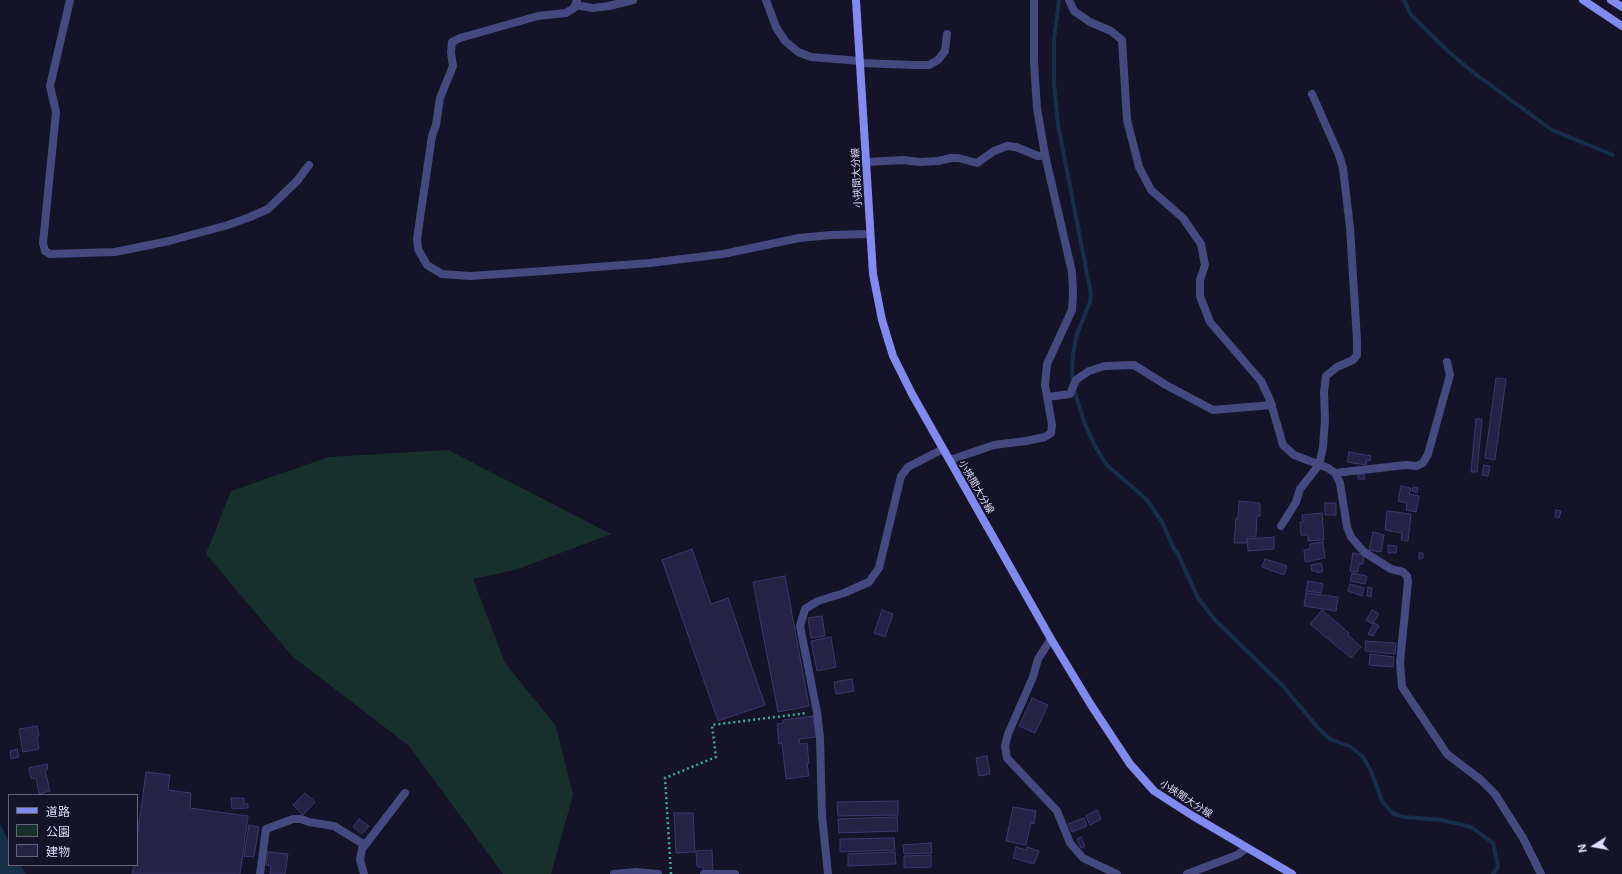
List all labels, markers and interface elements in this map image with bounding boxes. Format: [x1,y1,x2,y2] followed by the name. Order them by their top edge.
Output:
[849,148,865,208] street label: 小挾間大分線
[956,458,996,516] street label: 小挾間大分線
[1158,778,1214,820] street label: 小挾間大分線
[8,794,138,866] legend
[46,804,70,819] text: 道路
[46,824,70,839] text: 公園
[1574,826,1614,866] north arrow
[1575,843,1590,854] text: N
[46,844,70,859] text: 建物

